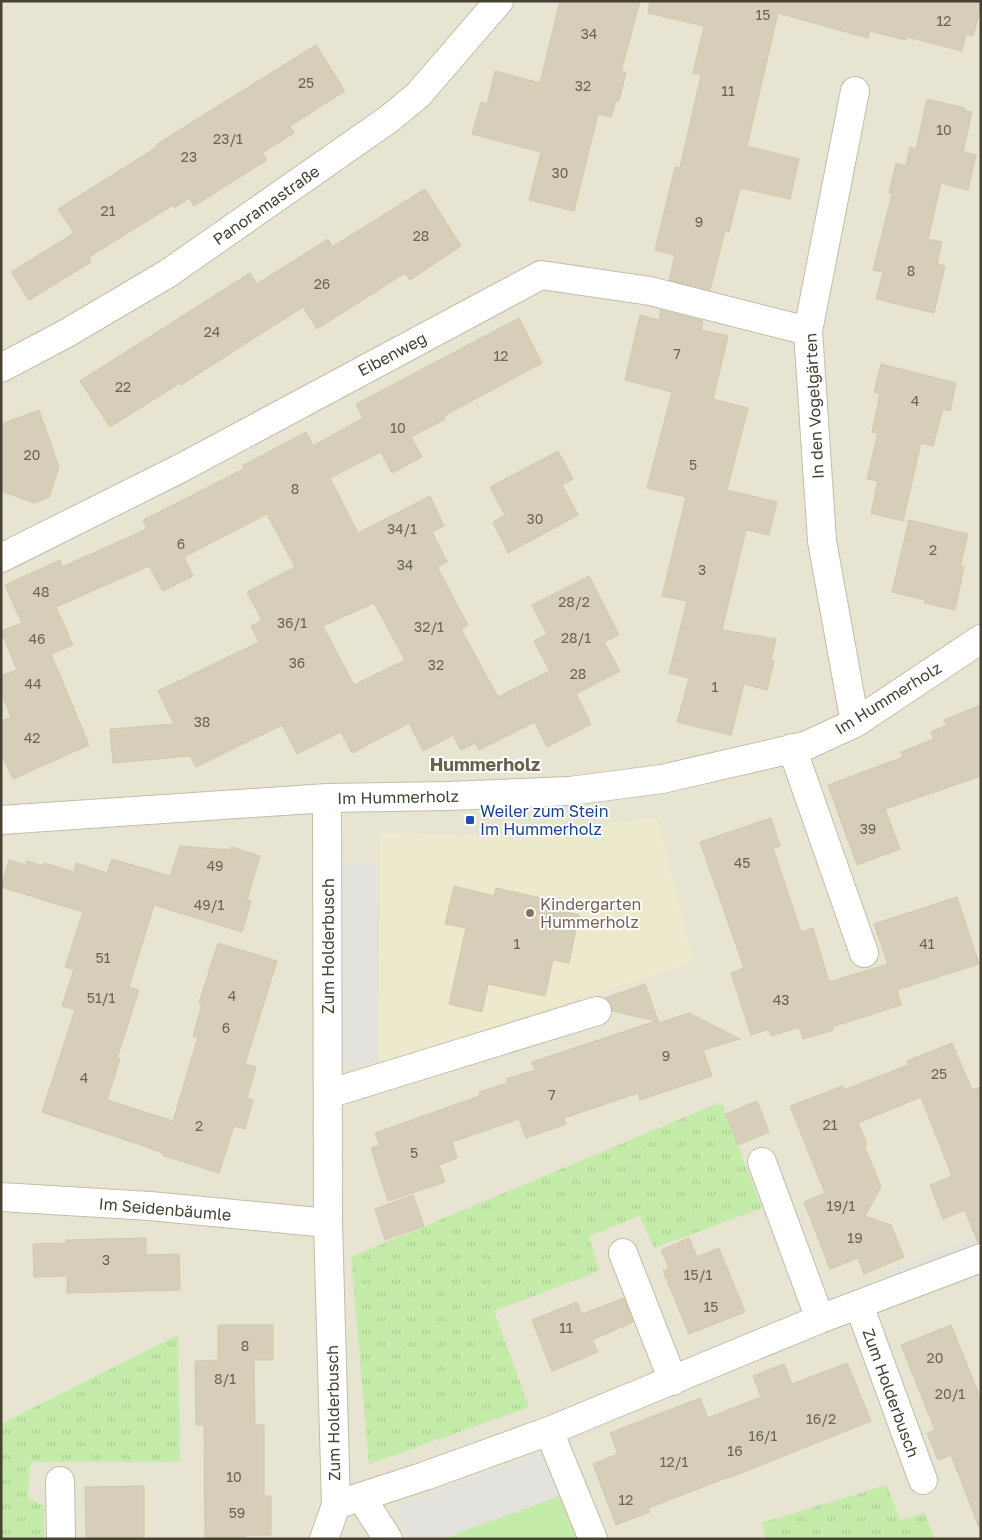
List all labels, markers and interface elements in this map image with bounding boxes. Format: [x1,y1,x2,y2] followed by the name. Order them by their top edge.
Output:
[756,6,770,23] house number: 15
[937,12,951,29] house number: 12
[581,25,597,42] house number: 34
[298,74,314,91] house number: 25
[575,77,591,94] house number: 32
[721,82,735,99] house number: 11
[936,121,952,138] house number: 10
[213,130,243,147] house number: 23/1
[181,148,197,165] house number: 23
[209,161,323,249] street label: Panoramastraße
[552,164,568,181] house number: 30
[101,202,116,219] house number: 21
[695,213,703,230] house number: 9
[413,227,429,244] house number: 28
[907,262,915,279] house number: 8
[314,275,330,292] house number: 26
[204,323,220,340] house number: 24
[354,328,430,380] street label: Eibenweg
[800,332,828,480] street label: In den Vogelgärten
[673,345,681,362] house number: 7
[494,347,508,364] house number: 12
[115,378,131,395] house number: 22
[911,392,919,409] house number: 4
[390,419,406,436] house number: 10
[24,446,40,463] house number: 20
[689,456,697,473] house number: 5
[291,480,299,497] house number: 8
[527,510,543,527] house number: 30
[387,520,417,537] house number: 34/1
[177,535,185,552] house number: 6
[929,541,937,558] house number: 2
[397,556,413,573] house number: 34
[698,561,706,578] house number: 3
[32,583,50,600] house number: 48
[558,593,590,610] house number: 28/2
[277,614,307,631] house number: 36/1
[414,618,444,635] house number: 32/1
[561,629,591,646] house number: 28/1
[28,630,46,647] house number: 46
[289,654,305,671] house number: 36
[428,656,444,673] house number: 32
[831,657,945,739] street label: Im Hummerholz
[570,665,586,682] house number: 28
[24,675,42,692] house number: 44
[712,678,719,695] house number: 1
[194,713,210,730] house number: 38
[24,729,40,746] house number: 42
[430,753,540,775] district label: Hummerholz
[337,786,459,808] street label: Im Hummerholz
[480,801,609,839] place label: Weiler zum Stein Im Hummerholz
[464,814,476,826] marker: Weiler zum Stein Im Hummerholz
[860,820,876,837] house number: 39
[734,854,750,871] house number: 45
[206,857,224,874] house number: 49
[318,878,338,1014] street label: Zum Holderbusch
[540,894,641,932] place label: Kindergarten Hummerholz
[194,896,224,913] house number: 49/1
[524,907,536,919] marker: Kindergarten Hummerholz
[514,935,521,952] house number: 1
[919,935,935,952] house number: 41
[96,949,111,966] house number: 51
[228,987,236,1004] house number: 4
[87,989,115,1006] house number: 51/1
[773,991,789,1008] house number: 43
[222,1019,230,1036] house number: 6
[662,1047,670,1064] house number: 9
[931,1065,947,1082] house number: 25
[80,1069,88,1086] house number: 4
[548,1086,556,1103] house number: 7
[823,1116,838,1133] house number: 21
[195,1117,203,1134] house number: 2
[410,1144,418,1161] house number: 5
[98,1193,232,1225] street label: Im Seidenbäumle
[827,1197,856,1214] house number: 19/1
[847,1229,863,1246] house number: 19
[102,1251,110,1268] house number: 3
[684,1266,712,1283] house number: 15/1
[704,1298,718,1315] house number: 15
[559,1319,573,1336] house number: 11
[858,1326,924,1460] street label: Zum Holderbusch
[241,1337,249,1354] house number: 8
[322,1345,344,1481] street label: Zum Holderbusch
[927,1349,943,1366] house number: 20
[214,1370,236,1387] house number: 8/1
[935,1385,965,1402] house number: 20/1
[806,1410,836,1427] house number: 16/2
[749,1427,778,1444] house number: 16/1
[727,1442,743,1459] house number: 16
[660,1453,688,1470] house number: 12/1
[226,1468,242,1485] house number: 10
[619,1491,633,1508] house number: 12
[229,1504,245,1521] house number: 59

